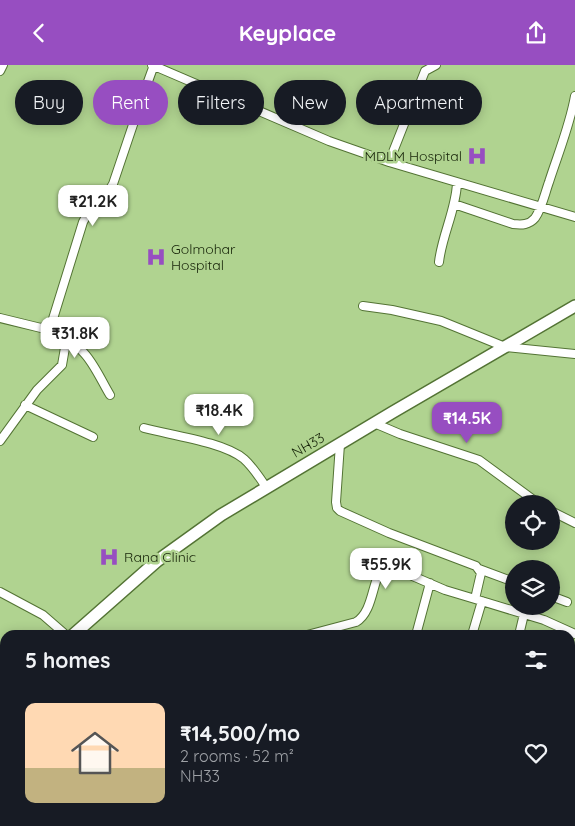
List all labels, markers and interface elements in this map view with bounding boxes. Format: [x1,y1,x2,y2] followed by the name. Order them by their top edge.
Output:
[25,19,53,47] icon: back
[239,19,336,47] text: Keyplace
[522,19,550,47] icon: share
[15,80,83,125] chip: Buy
[93,80,168,125] chip: Rent
[178,80,264,125] chip: Filters
[274,80,346,125] chip: New
[356,80,482,125] chip: Apartment
[466,145,488,167] hospital icon: MDLM Hospital
[364,147,462,165] place label: MDLM Hospital
[52,185,134,227] pin: ₹21.2K
[69,191,117,211] text: ₹21.2K
[171,240,236,274] place label: Golmohar Hospital
[145,246,167,268] hospital icon: Golmohar Hospital
[34,317,116,359] pin: ₹31.8K
[52,323,98,343] text: ₹31.8K
[178,393,260,436] pin: ₹18.4K
[195,400,243,420] text: ₹18.4K
[426,401,508,444] pin: ₹14.5K
[443,408,491,428] text: ₹14.5K
[288,428,328,462] street label: NH33
[505,495,560,615] map controls
[505,495,560,550] button: locate
[98,546,120,568] hospital icon: Rana Clinic
[345,547,427,590] pin: ₹55.9K
[124,548,196,566] place label: Rana Clinic
[361,554,411,574] text: ₹55.9K
[505,560,560,615] button: layers
[522,646,550,674] icon: filters
[25,647,110,673] text: 5 homes
[180,720,300,746] text: ₹14,500/mo
[65,723,125,783] icon: home
[522,739,550,767] icon: heart
[180,746,294,766] text: 2 rooms · 52 m²
[180,766,220,786] text: NH33

